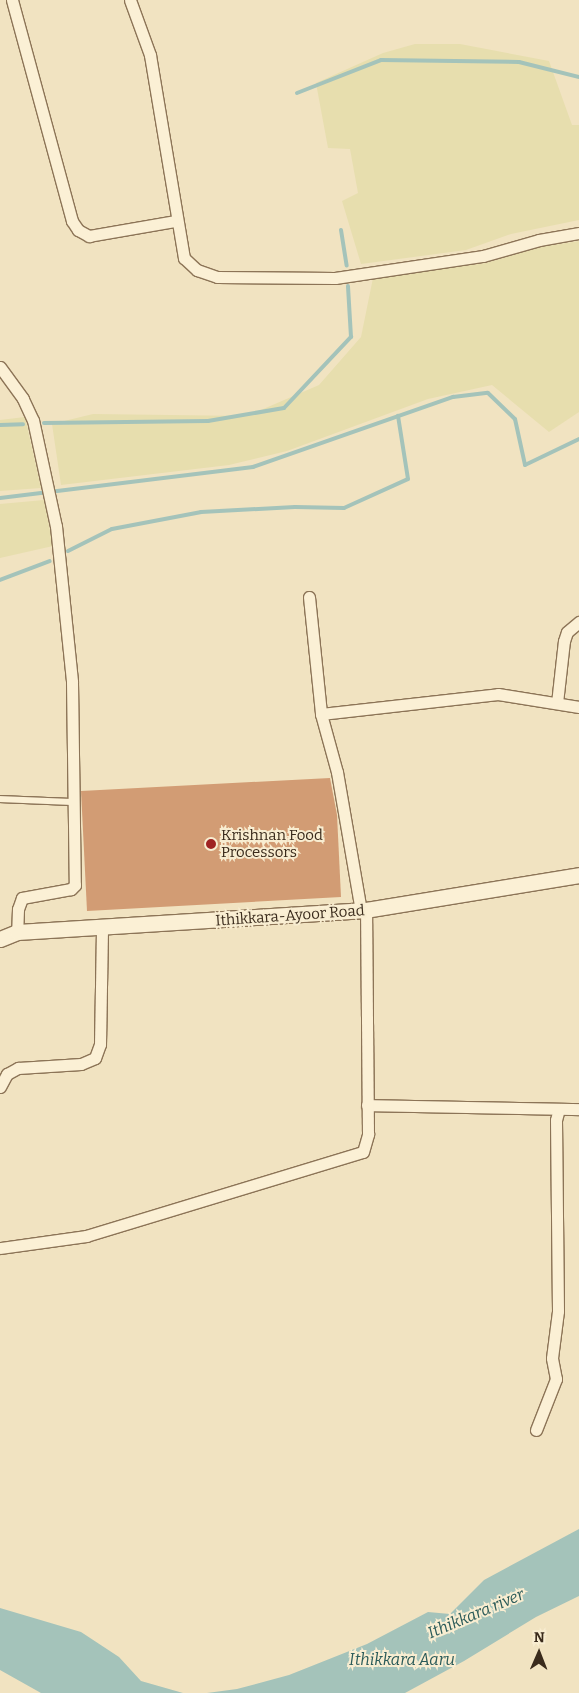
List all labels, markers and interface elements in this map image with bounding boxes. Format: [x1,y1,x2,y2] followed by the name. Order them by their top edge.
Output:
[221,826,323,861] place label: Krishnan Food Processors
[205,838,217,850] marker: Krishnan Food Processors
[215,902,365,930] street label: Ithikkara-Ayoor Road
[425,1585,527,1643] water label: Ithikkara river
[514,1628,564,1678] north arrow
[534,1629,545,1646] text: N
[349,1650,455,1670] water label: Ithikkara Aaru

